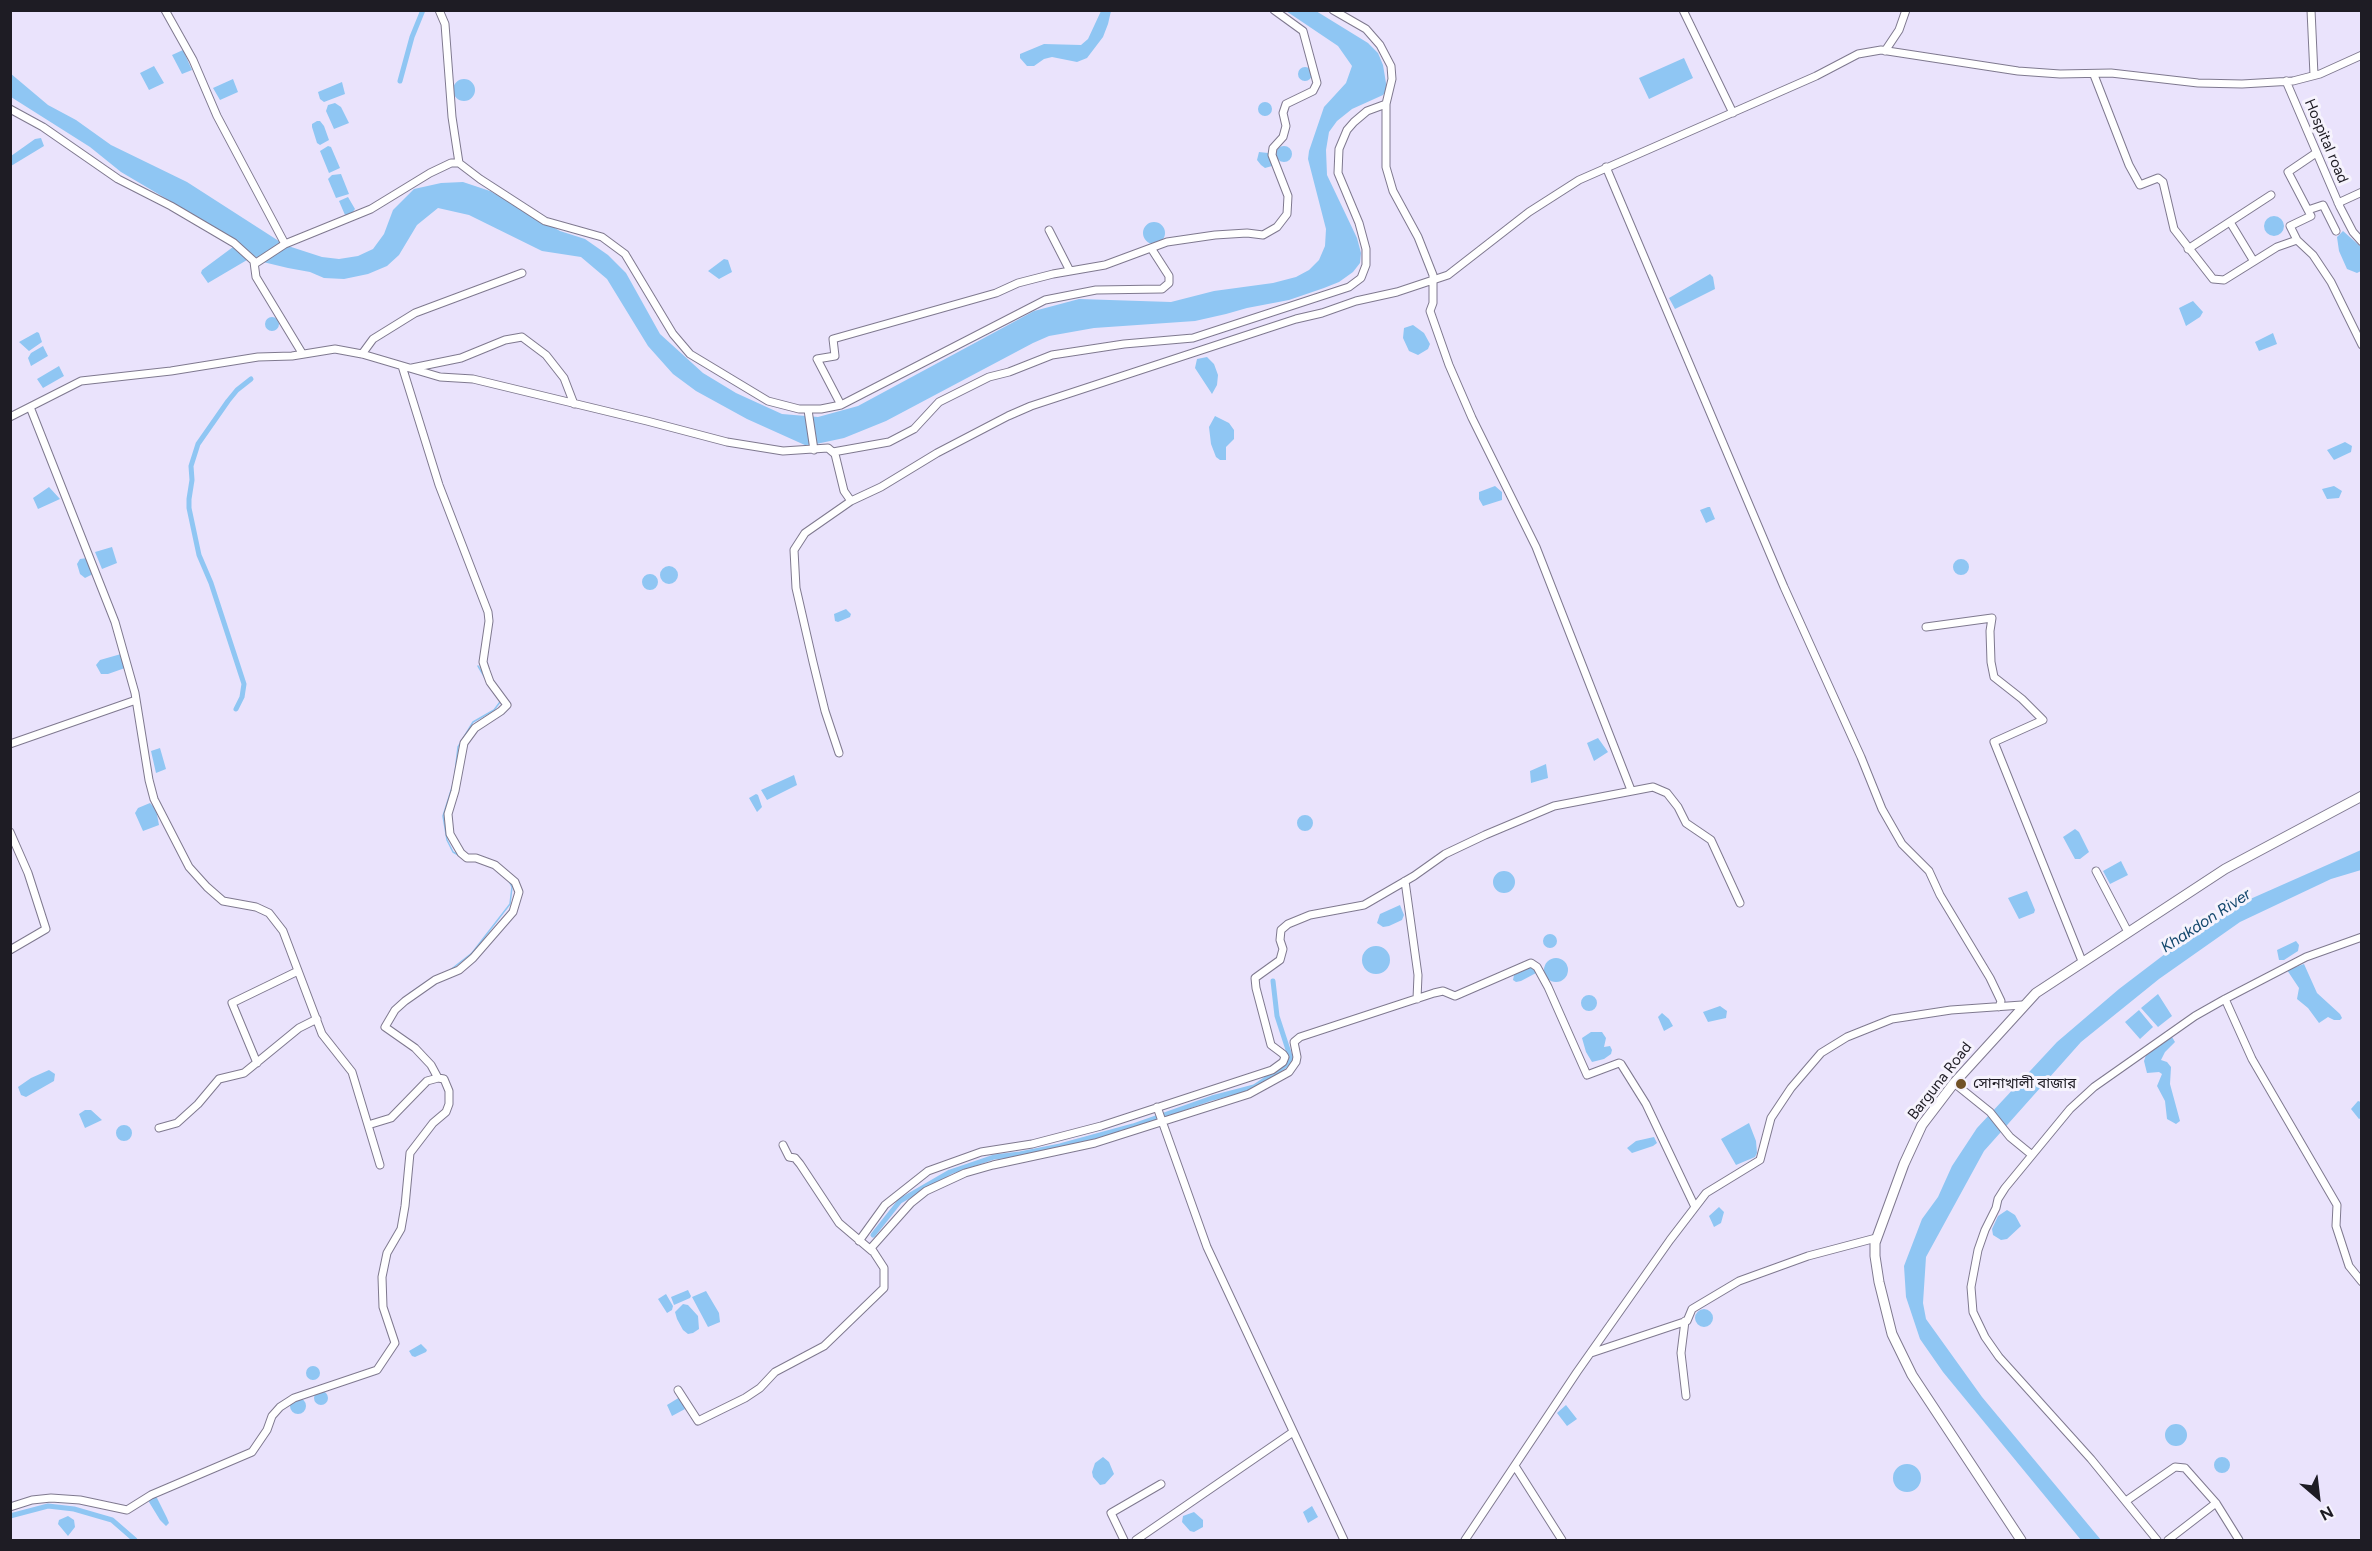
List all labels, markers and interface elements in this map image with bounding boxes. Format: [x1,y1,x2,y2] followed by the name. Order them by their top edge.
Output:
[2300,96,2352,186] street label: Hospital road
[2157,885,2255,957] water label: Khakdon River
[1904,1039,1976,1123] street label: Barguna Road
[1973,1075,2076,1093] place label: সোনাখালী বাজার
[1954,1077,1968,1091] marker: সোনাখালী বাজার
[2288,1467,2348,1527] north arrow
[2317,1502,2337,1525] text: N

